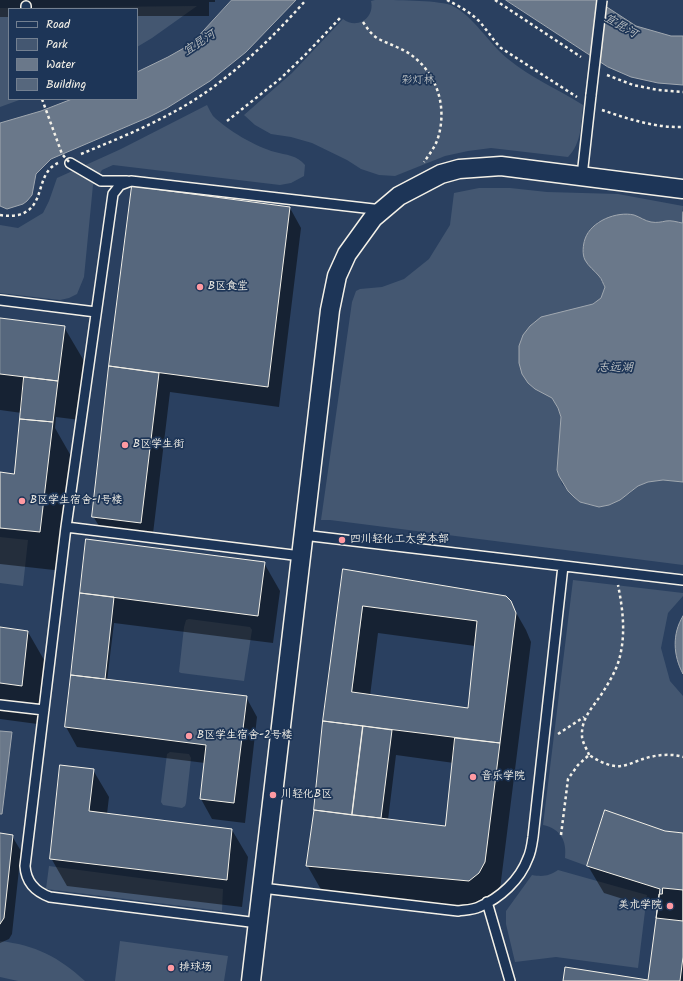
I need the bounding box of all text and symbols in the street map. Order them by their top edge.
legend [8,8,138,100]
water label: 宜昆河 [601,12,639,42]
text: Road [46,15,70,34]
water label: 宜昆河 [181,28,219,60]
text: Park [46,35,68,54]
text: Water [46,55,75,74]
park label: 彩灯林 [402,74,434,88]
text: Building [46,75,86,94]
place label: B区食堂 [208,280,248,294]
marker: B区食堂 [195,282,205,292]
water label: 志远湖 [597,362,633,376]
place label: B区学生街 [133,438,184,452]
marker: B区学生街 [120,440,130,450]
place label: B区学生宿舍-1号楼 [30,494,123,508]
marker: B区学生宿舍-1号楼 [17,496,27,506]
place label: 四川轻化工大学本部 [350,533,449,547]
marker: 四川轻化工大学本部 [337,535,347,545]
place label: B区学生宿舍-2号楼 [197,729,292,743]
marker: B区学生宿舍-2号楼 [184,731,194,741]
place label: 音乐学院 [481,770,525,784]
marker: 音乐学院 [468,772,478,782]
place label: 川轻化B区 [281,788,332,802]
marker: 川轻化B区 [268,790,278,800]
place label: 美术学院 [618,899,662,913]
marker: 美术学院 [665,901,675,911]
place label: 排球场 [179,961,212,975]
marker: 排球场 [166,963,176,973]

